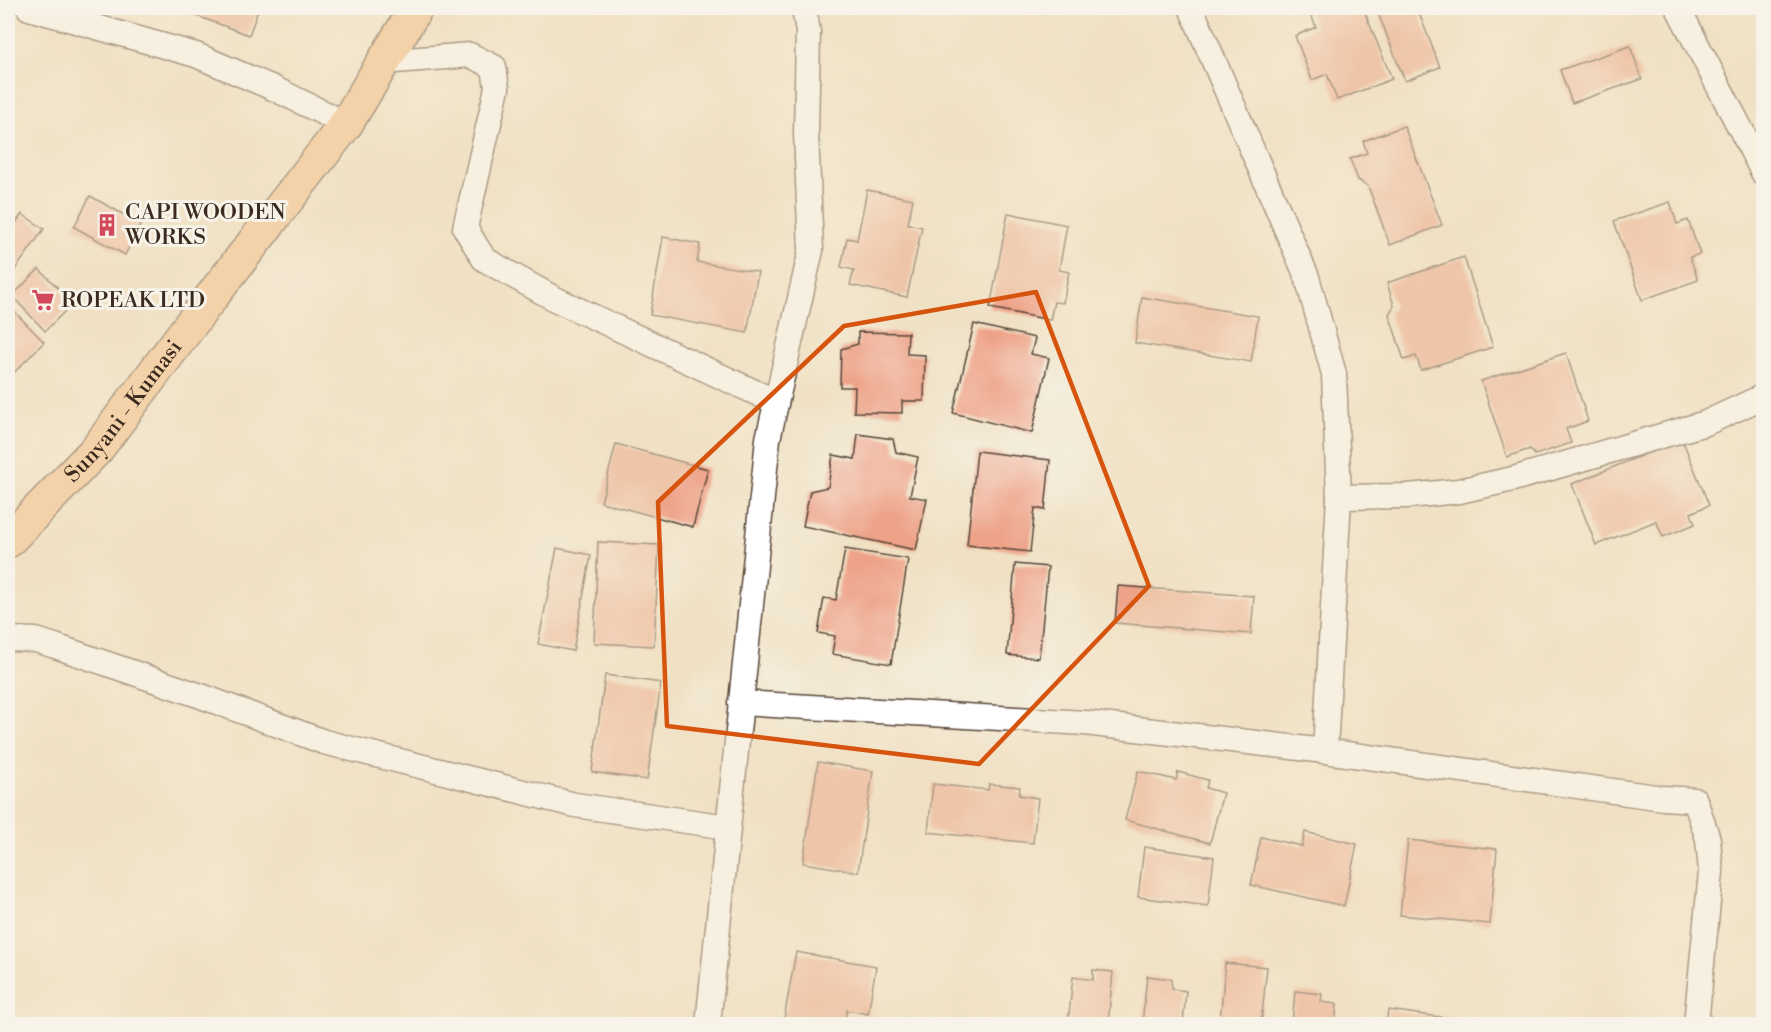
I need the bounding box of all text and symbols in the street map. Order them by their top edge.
place label: CAPI WOODEN WORKS [124,199,286,251]
building icon: CAPI WOODEN WORKS [94,212,120,238]
supermarket icon: ROPEAK LTD [30,287,56,313]
place label: ROPEAK LTD [61,287,205,314]
street label: Sunyani - Kumasi [59,334,188,488]

